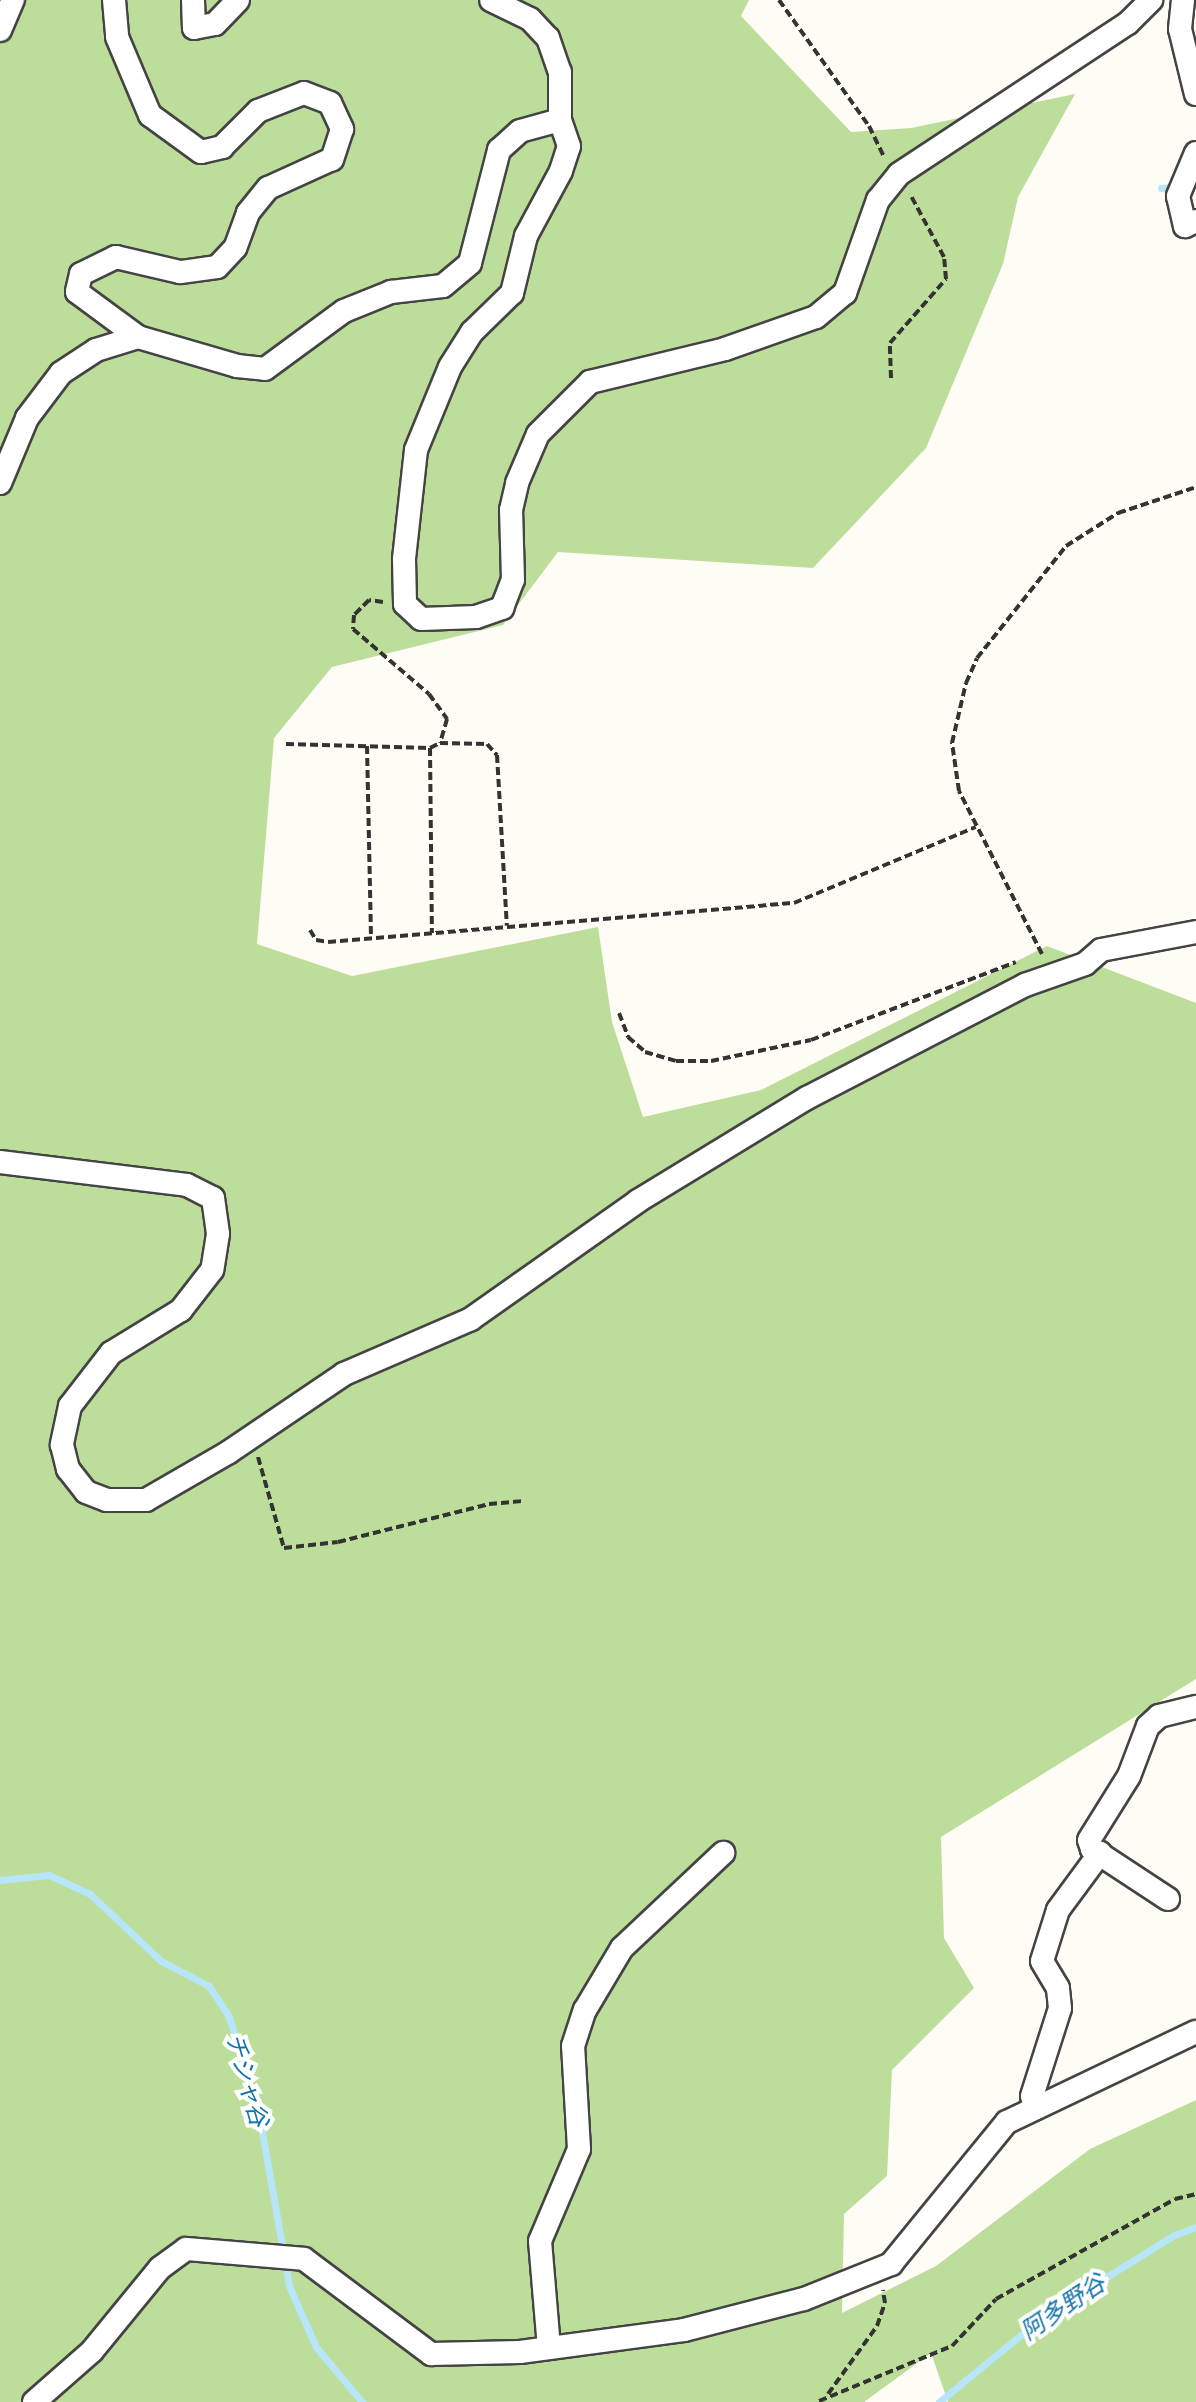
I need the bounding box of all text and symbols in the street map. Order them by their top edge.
water label: チシャ谷 [220,2030,274,2130]
water label: 阿多野谷 [1015,2268,1111,2346]

